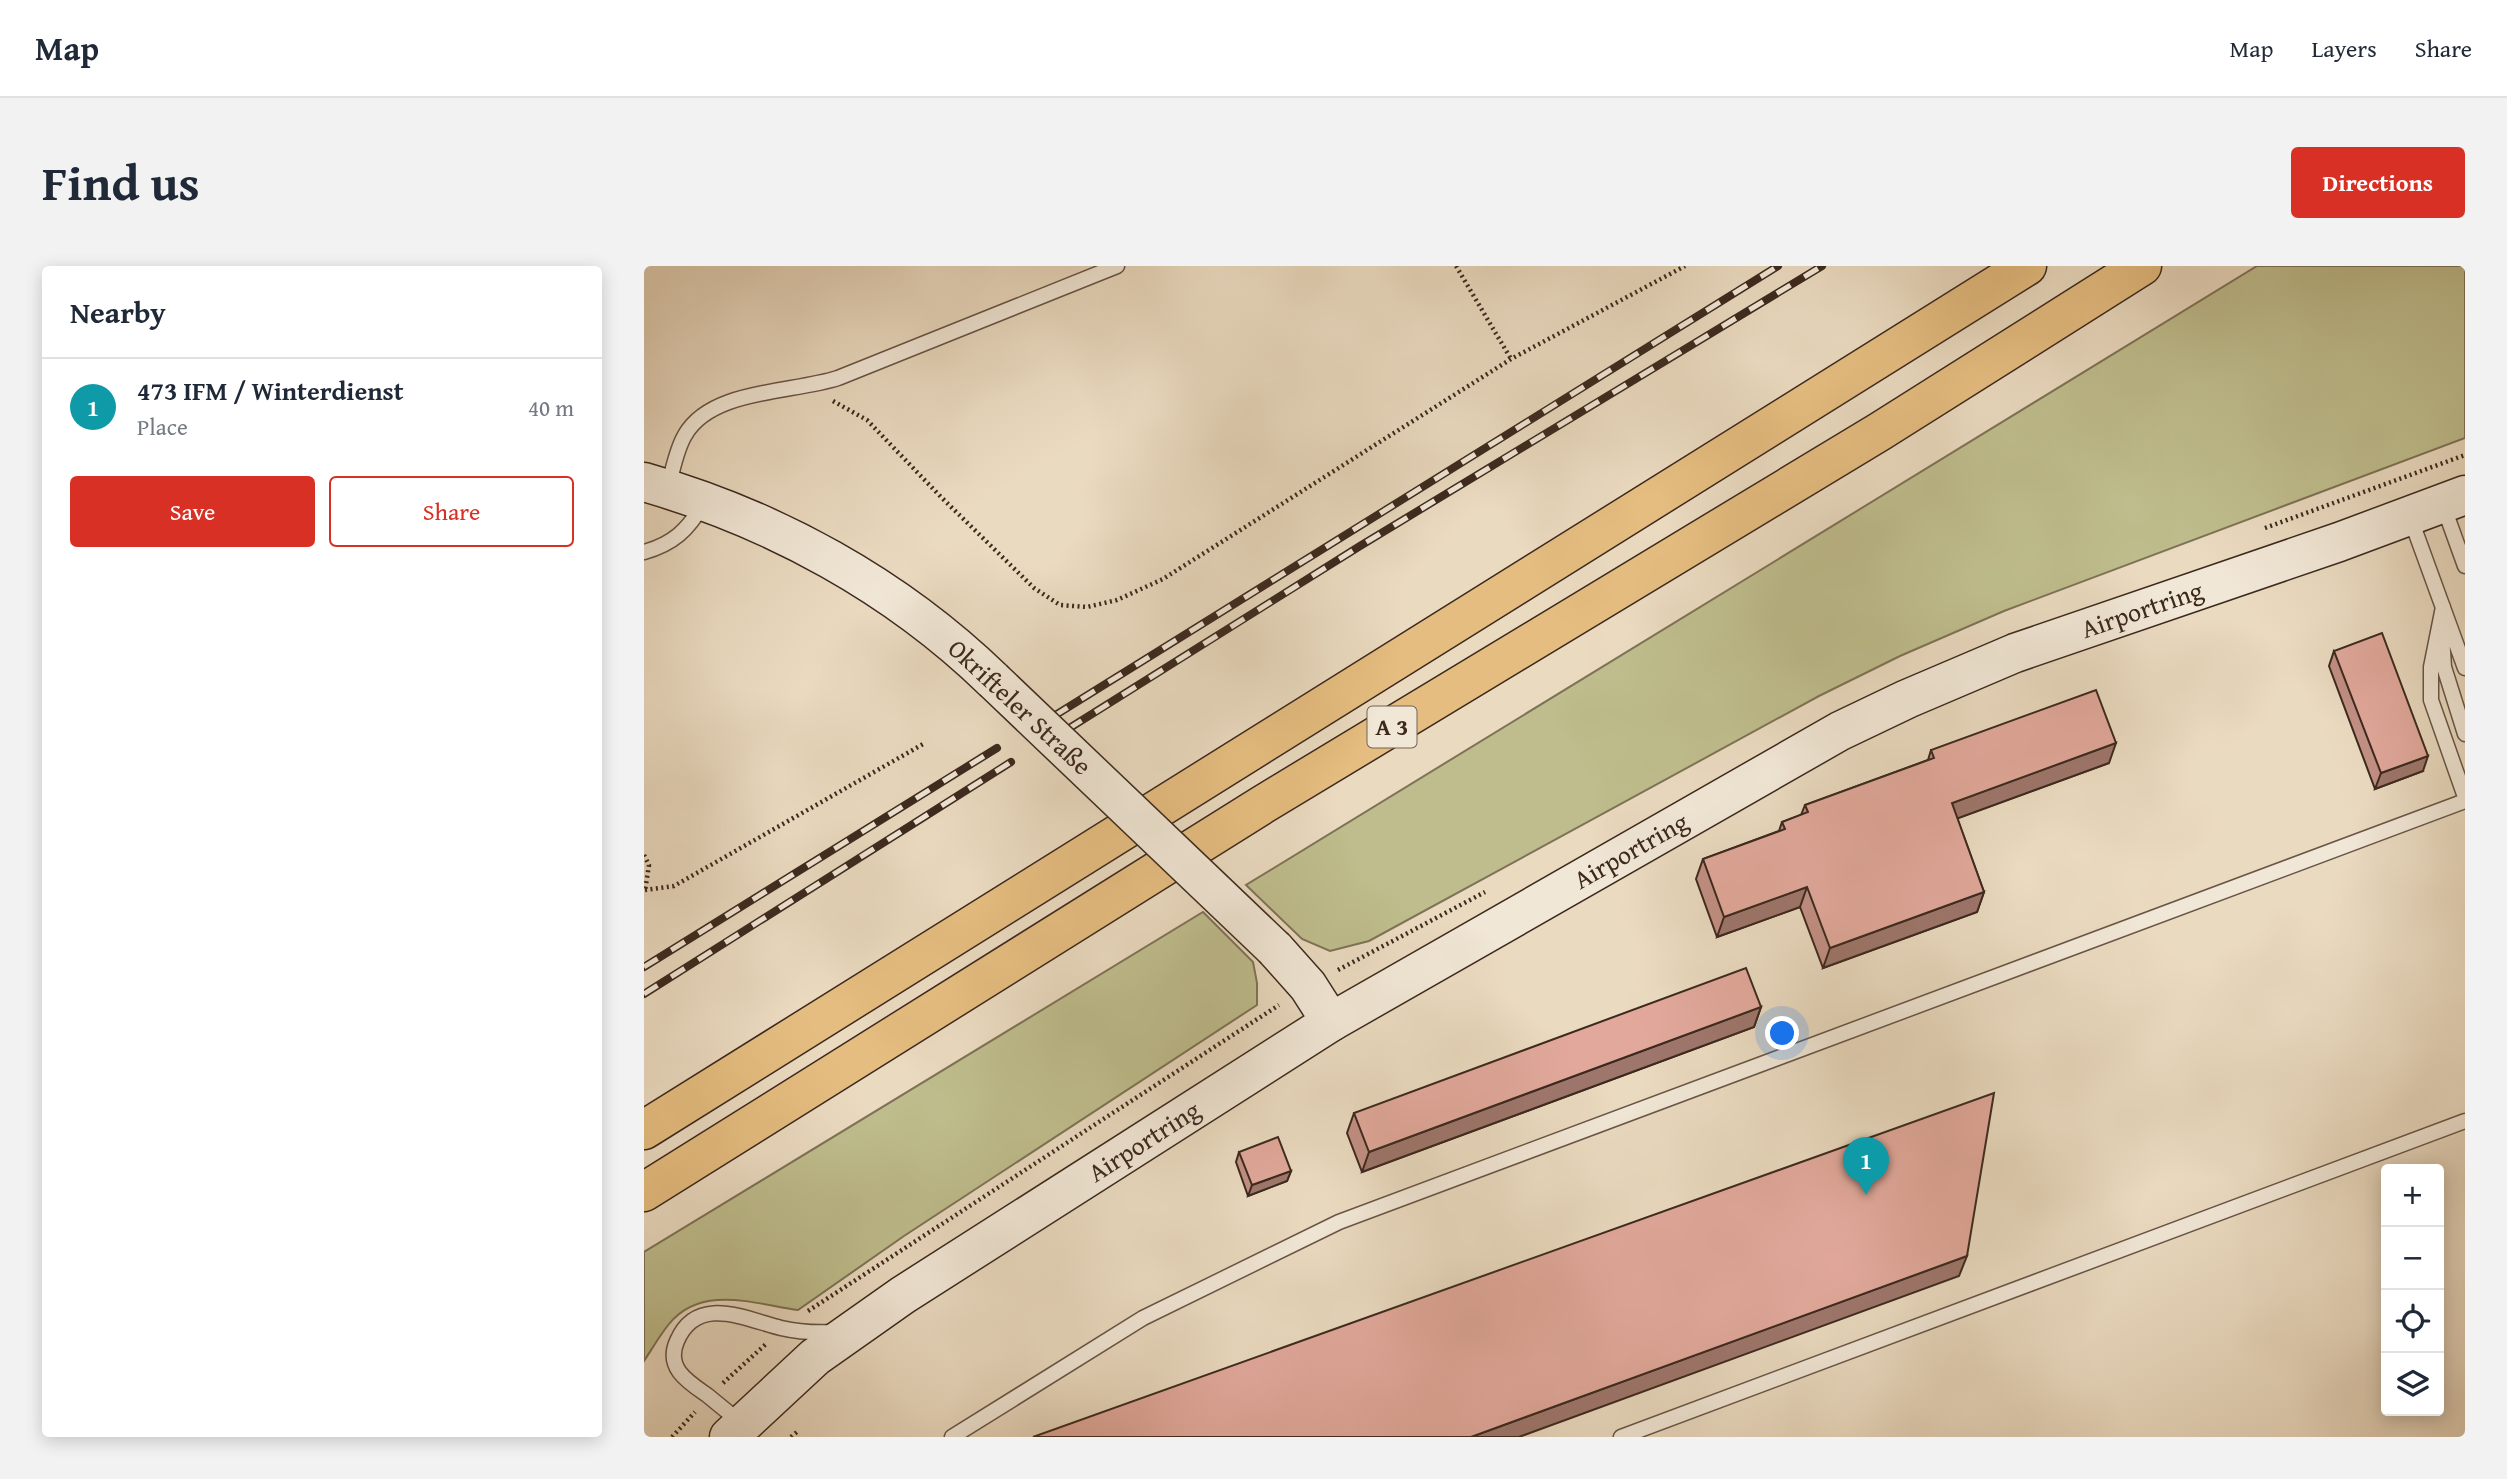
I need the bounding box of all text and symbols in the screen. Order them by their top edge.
text: Map [35,24,99,72]
text: Map [2230,31,2273,66]
text: Layers [2311,31,2377,66]
text: Share [2415,31,2472,66]
text: Find us [42,146,200,218]
button: Directions [2291,147,2465,218]
text: Nearby [70,290,166,334]
text: 473 IFM / Winterdienst [137,371,404,410]
text: 1 [87,391,99,424]
text: 40 m [528,391,574,424]
text: Place [137,410,188,443]
button: Save [70,476,315,547]
button: Share [329,476,574,547]
street label: Airportring [2076,570,2208,648]
street label: Okrifteler Straße [939,629,1101,784]
road number: A 3 [1368,706,1416,748]
street label: Airportring [1566,802,1695,899]
your location [1765,1016,1799,1050]
street label: Airportring [1080,1090,1208,1191]
pin: 1 [1843,1137,1889,1195]
map controls [2381,1164,2444,1416]
button: + [2381,1164,2444,1227]
button: − [2381,1227,2444,1290]
button: locate [2381,1290,2444,1353]
button: layers [2381,1353,2444,1416]

